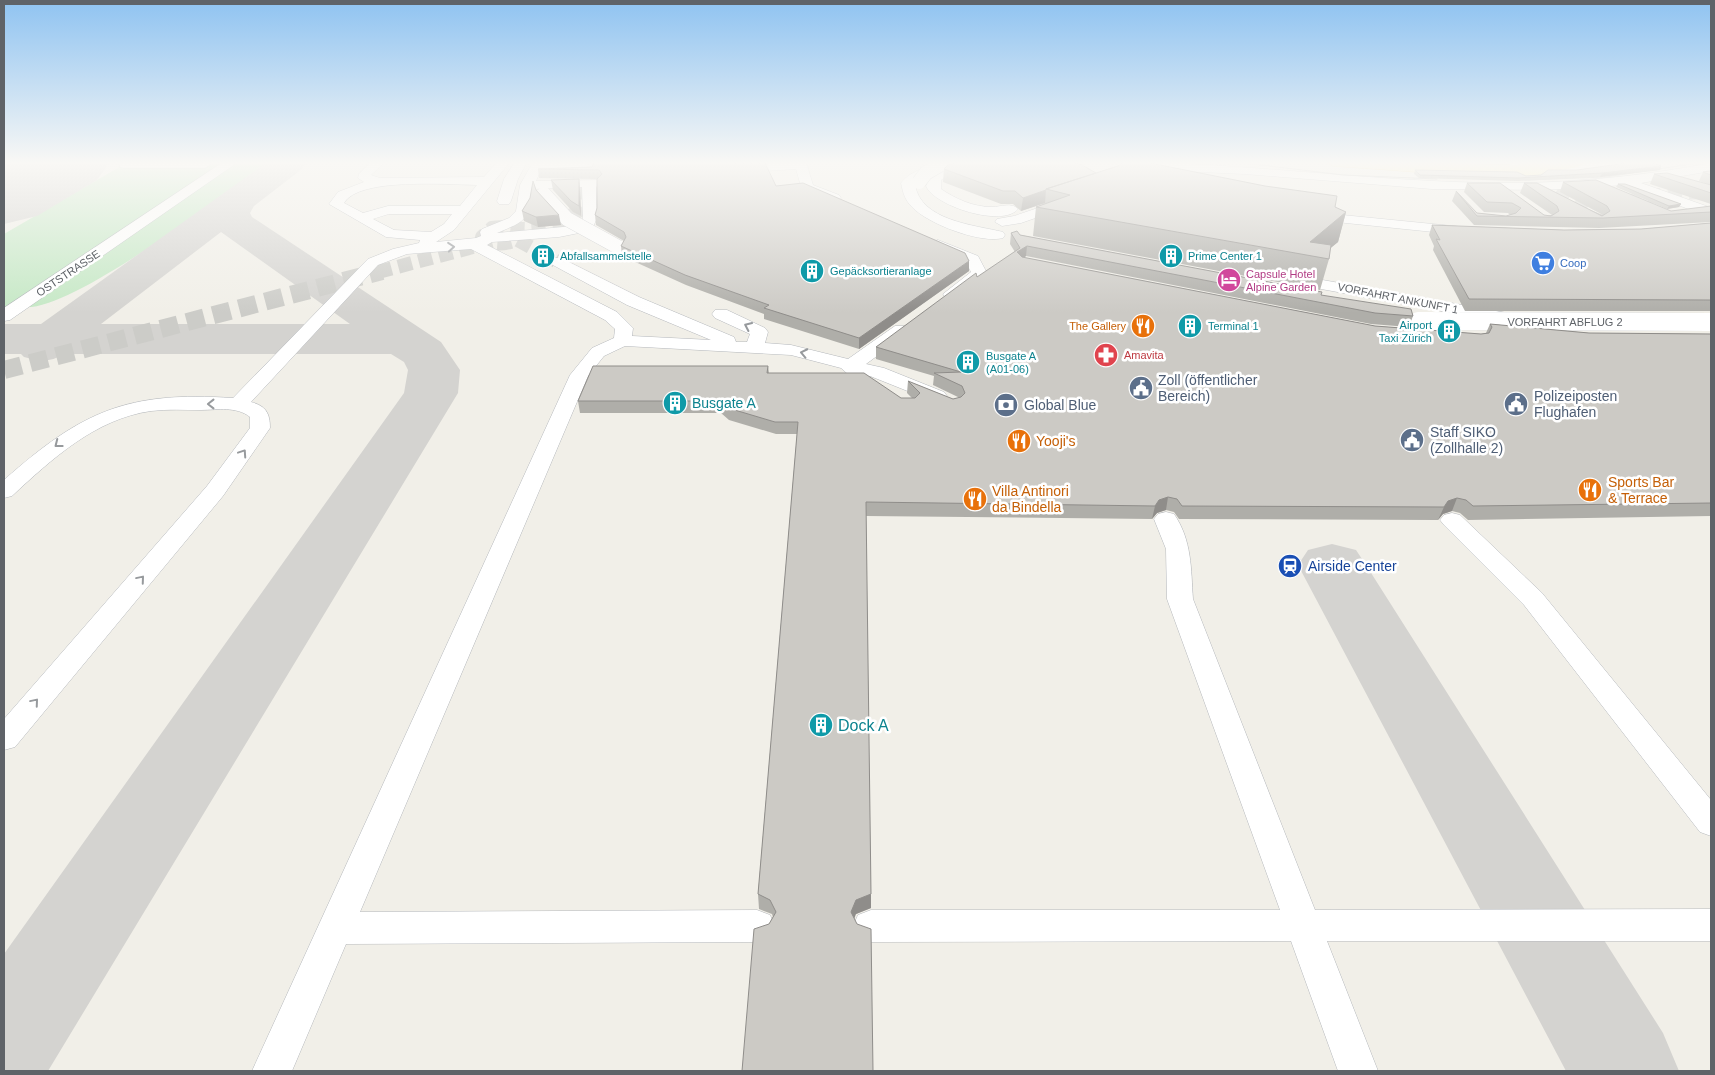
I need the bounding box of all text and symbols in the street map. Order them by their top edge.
one-way arrow [447,242,455,253]
building icon: Abfallsammelstelle [530,243,556,269]
building icon: Prime Center 1 [1158,243,1184,269]
street label: OSTSTRASSE [34,247,102,299]
place label: Abfallsammelstelle [560,250,652,262]
place label: Prime Center 1 [1188,250,1262,262]
supermarket icon: Coop [1530,250,1556,276]
place label: Coop [1560,257,1586,269]
building icon: Gepäcksortieranlage [799,258,825,284]
place label: Gepäcksortieranlage [830,265,932,277]
hotel icon: Capsule Hotel Alpine Garden [1216,267,1242,293]
place label: Capsule Hotel Alpine Garden [1246,268,1316,293]
street label: VORFAHRT ANKUNFT 1 [1337,280,1459,316]
restaurant icon: The Gallery [1130,313,1156,339]
building icon: Terminal 1 [1177,313,1203,339]
street label: VORFAHRT ABFLUG 2 [1507,316,1623,328]
building icon: Airport Taxi Zürich [1436,318,1462,344]
place label: Airport Taxi Zürich [1379,319,1432,344]
place label: The Gallery [1069,320,1126,332]
place label: Terminal 1 [1208,320,1259,332]
one-way arrow [744,321,753,332]
pharmacy icon: Amavita [1093,342,1119,368]
one-way arrow [800,348,809,359]
building icon: Busgate A (A01-06) [955,349,981,375]
place label: Amavita [1124,349,1165,361]
place label: Busgate A (A01-06) [986,350,1037,375]
place label: Zoll (öffentlicher Bereich) [1158,372,1258,404]
public building icon: Zoll (öffentlicher Bereich) [1128,375,1154,401]
place label: Polizeiposten Flughafen [1534,388,1617,420]
building icon: Busgate A [662,390,688,416]
public building icon: Polizeiposten Flughafen [1503,391,1529,417]
bank icon: Global Blue [993,392,1019,418]
place label: Busgate A [692,395,756,411]
place label: Global Blue [1024,397,1097,413]
one-way arrow [207,399,215,409]
place label: Staff SIKO (Zollhalle 2) [1430,424,1503,456]
public building icon: Staff SIKO (Zollhalle 2) [1399,427,1425,453]
restaurant icon: Yooji's [1006,428,1032,454]
place label: Yooji's [1036,433,1076,449]
one-way arrow [54,438,64,447]
one-way arrow [237,449,246,458]
place label: Sports Bar & Terrace [1608,474,1674,506]
restaurant icon: Sports Bar & Terrace [1577,477,1603,503]
place label: Villa Antinori da Bindella [992,483,1069,515]
restaurant icon: Villa Antinori da Bindella [962,486,988,512]
station icon: Airside Center [1277,553,1303,579]
place label: Airside Center [1308,558,1397,574]
one-way arrow [135,575,144,584]
one-way arrow [30,699,39,708]
building icon: Dock A [808,712,834,738]
place label: Dock A [838,717,889,734]

